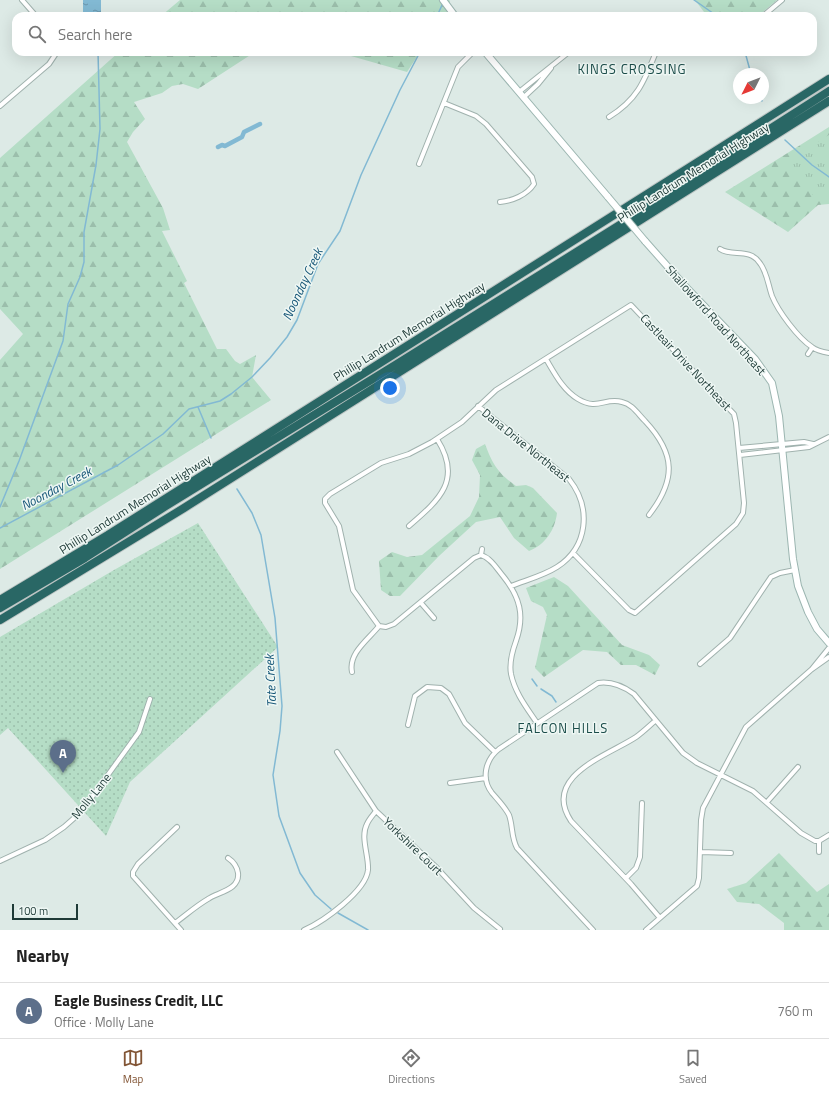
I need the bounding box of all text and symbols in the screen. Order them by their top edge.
search box [12,12,817,56]
icon: search [26,23,48,45]
text: Search here [58,23,132,46]
district label: KINGS CROSSING [577,59,687,79]
north arrow [733,68,769,104]
street label: Phillip Landrum Memorial Highway [613,117,773,227]
water label: Noonday Creek [277,243,328,323]
street label: Shallowford Road Northeast [661,261,771,380]
street label: Phillip Landrum Memorial Highway [329,276,489,386]
street label: Castleair Drive Northeast [636,309,737,415]
your location [380,378,400,398]
street label: Dana Drive Northeast [478,403,575,487]
street label: Phillip Landrum Memorial Highway [55,449,215,559]
water label: Noonday Creek [17,460,97,515]
water label: Tate Creek [259,652,281,708]
district label: FALCON HILLS [518,718,608,738]
pin: A [50,740,76,773]
street label: Molly Lane [66,769,116,823]
street label: Yorkshire Court [379,813,448,880]
scale bar [12,902,78,921]
text: 100 m [18,903,48,919]
text: Nearby [16,943,69,969]
text: Eagle Business Credit, LLC [54,989,223,1012]
text: A [25,1001,33,1021]
text: 760 m [777,1001,813,1021]
text: Office · Molly Lane [54,1012,154,1032]
tab: Map [122,1047,144,1087]
tab: Directions [388,1047,435,1087]
tab: Saved [679,1047,707,1087]

